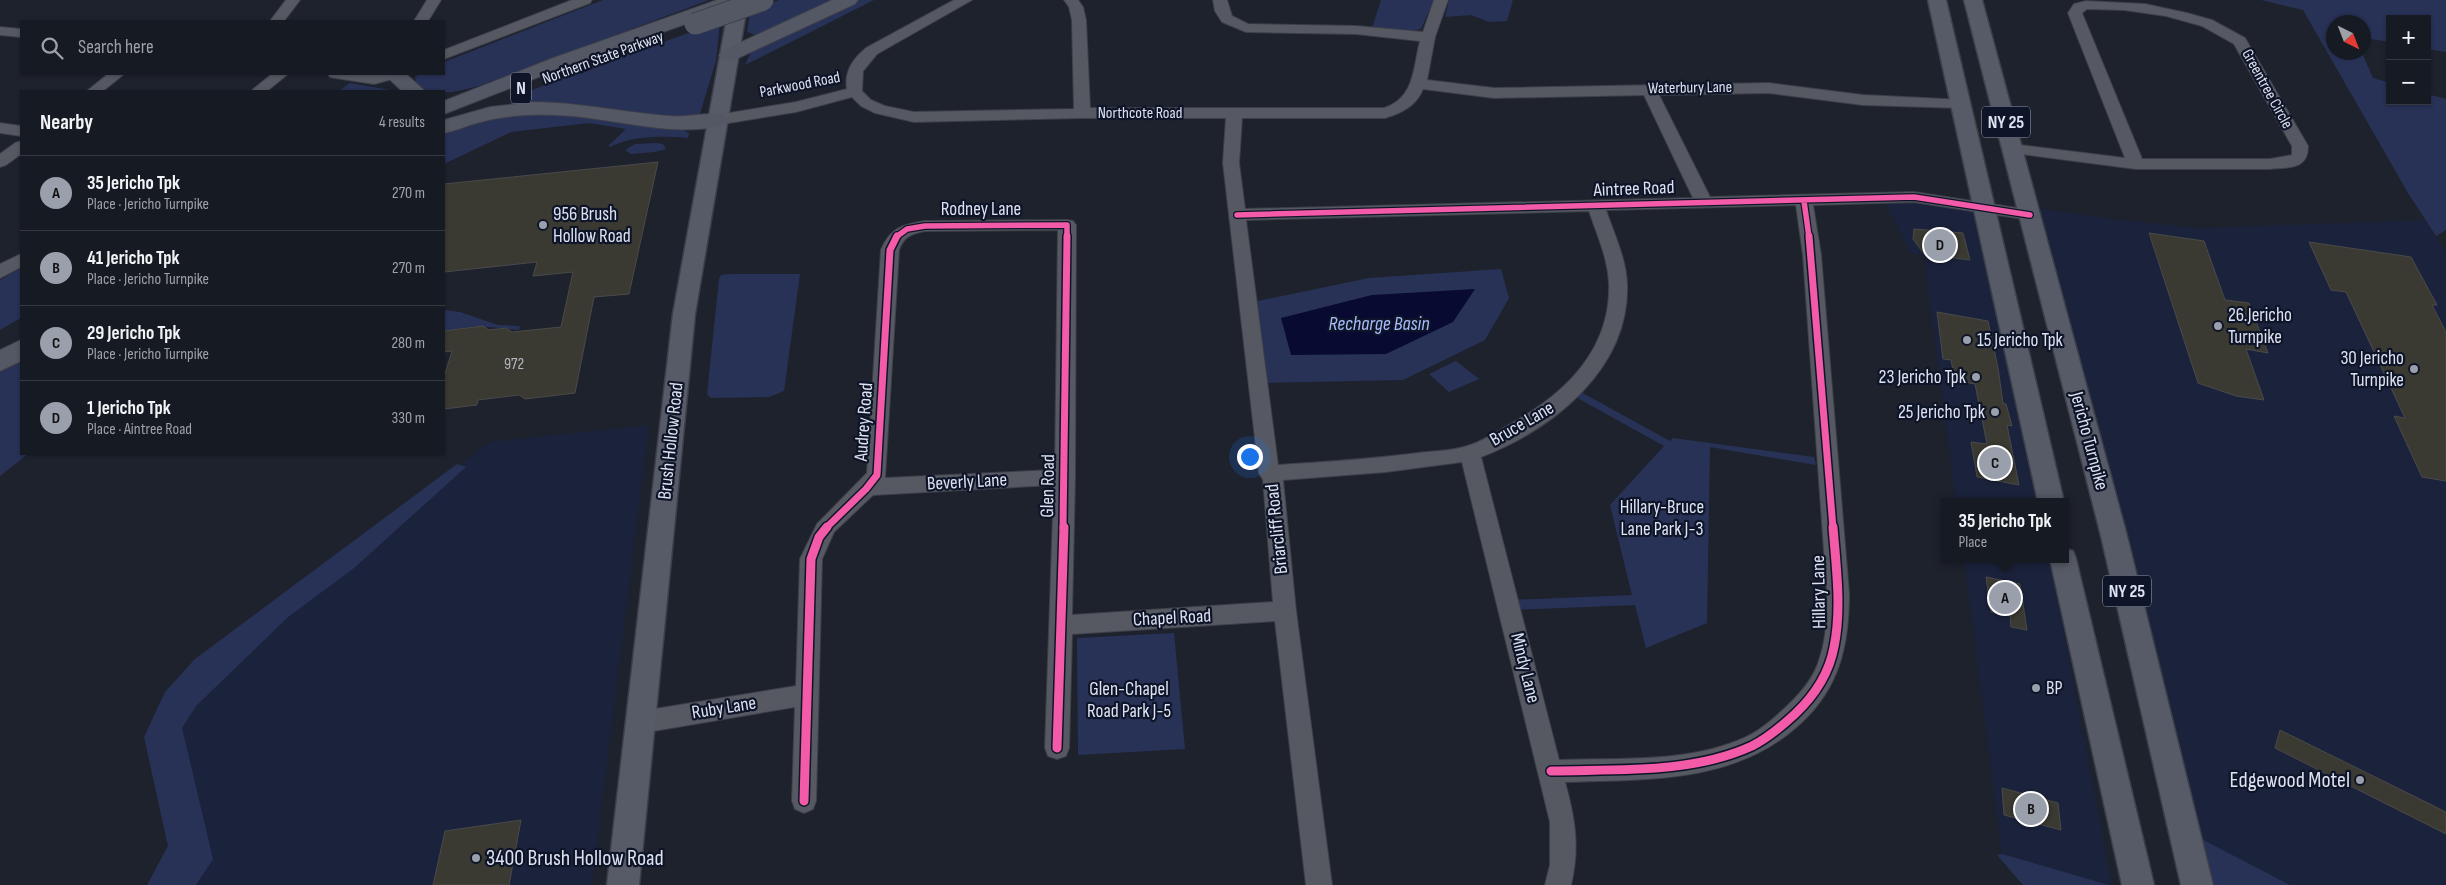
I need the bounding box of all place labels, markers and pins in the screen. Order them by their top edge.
place label: 956 Brush Hollow Road [553,203,631,248]
marker: 956 Brush Hollow Road [537,219,549,231]
pin: D [1924,226,1956,264]
place label: 26.Jericho Turnpike [2228,304,2292,349]
marker: 26.Jericho Turnpike [2212,320,2224,332]
place label: 15 Jericho Tpk [1977,329,2064,352]
marker: 15 Jericho Tpk [1961,334,1973,346]
place label: 30 Jericho Turnpike [2340,347,2404,392]
marker: 30 Jericho Turnpike [2408,363,2420,375]
place label: 23 Jericho Tpk [1879,366,1967,389]
marker: 23 Jericho Tpk [1970,371,1982,383]
place label: 25 Jericho Tpk [1898,401,1986,424]
marker: 25 Jericho Tpk [1989,406,2001,418]
pin: C [1979,444,2011,482]
pin: A [1989,579,2021,617]
place label: BP [2046,677,2062,700]
marker: BP [2030,682,2042,694]
place label: Edgewood Motel [2230,767,2350,794]
marker: Edgewood Motel [2354,774,2366,786]
pin: B [2015,790,2047,828]
place label: 3400 Brush Hollow Road [486,845,664,872]
marker: 3400 Brush Hollow Road [470,852,482,864]

